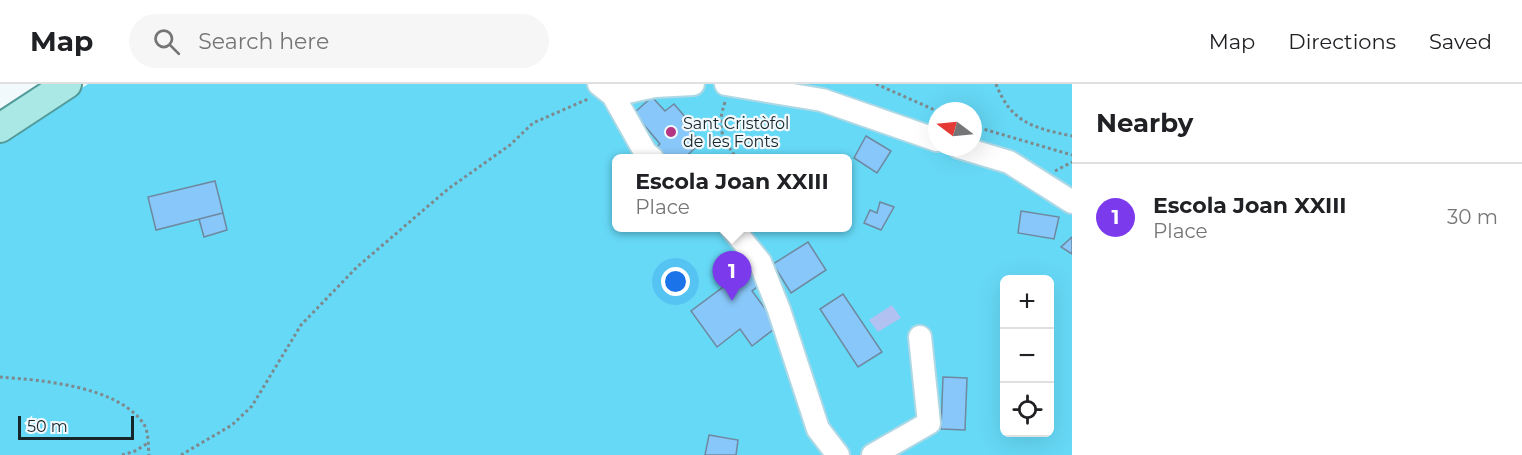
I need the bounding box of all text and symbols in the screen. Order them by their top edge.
search box [129,14,549,68]
text: Map [30,24,93,58]
icon: search [150,25,183,58]
text: Search here [198,28,329,55]
text: Map [1209,29,1255,54]
text: Directions [1288,29,1396,54]
text: Saved [1429,29,1492,54]
north arrow [928,102,982,156]
text: Nearby [1096,107,1193,139]
place label: Sant Cristòfol de les Fonts [683,114,789,151]
marker: Sant Cristòfol de les Fonts [664,125,678,139]
popup [612,154,852,232]
text: Escola Joan XXIII [635,168,829,195]
text: Escola Joan XXIII [1153,192,1347,219]
text: Place [635,195,690,219]
text: 1 [1112,205,1119,229]
text: 30 m [1447,205,1498,229]
text: Place [1153,219,1208,243]
pin: 1 [712,252,752,301]
your location [661,267,690,296]
map controls [1000,275,1054,437]
button: + [1000,275,1054,329]
button: − [1000,329,1054,383]
button: locate [1000,383,1054,437]
scale bar [18,413,134,440]
text: 50 m [27,417,68,436]

